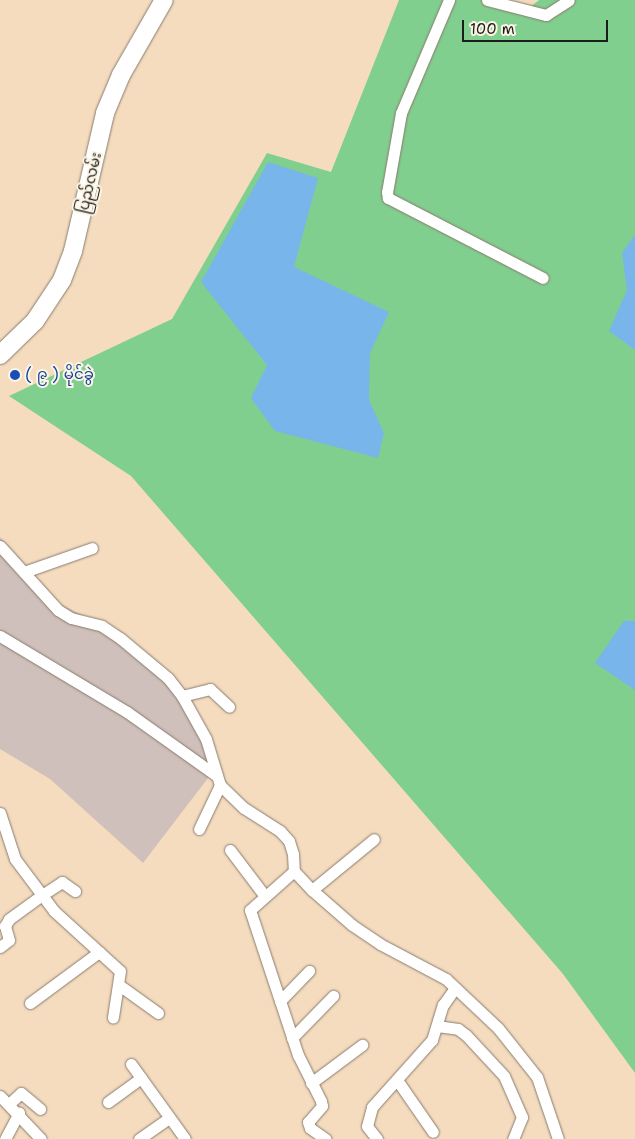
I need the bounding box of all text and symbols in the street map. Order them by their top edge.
scale bar [465,10,611,42]
text: 100 m [470,19,515,39]
street label: ပြည်လမ်း [74,151,106,215]
place label: ( ၉ ) မိုင်ခွဲ [25,366,94,384]
marker: ( ၉ ) မိုင်ခွဲ [9,369,21,381]

